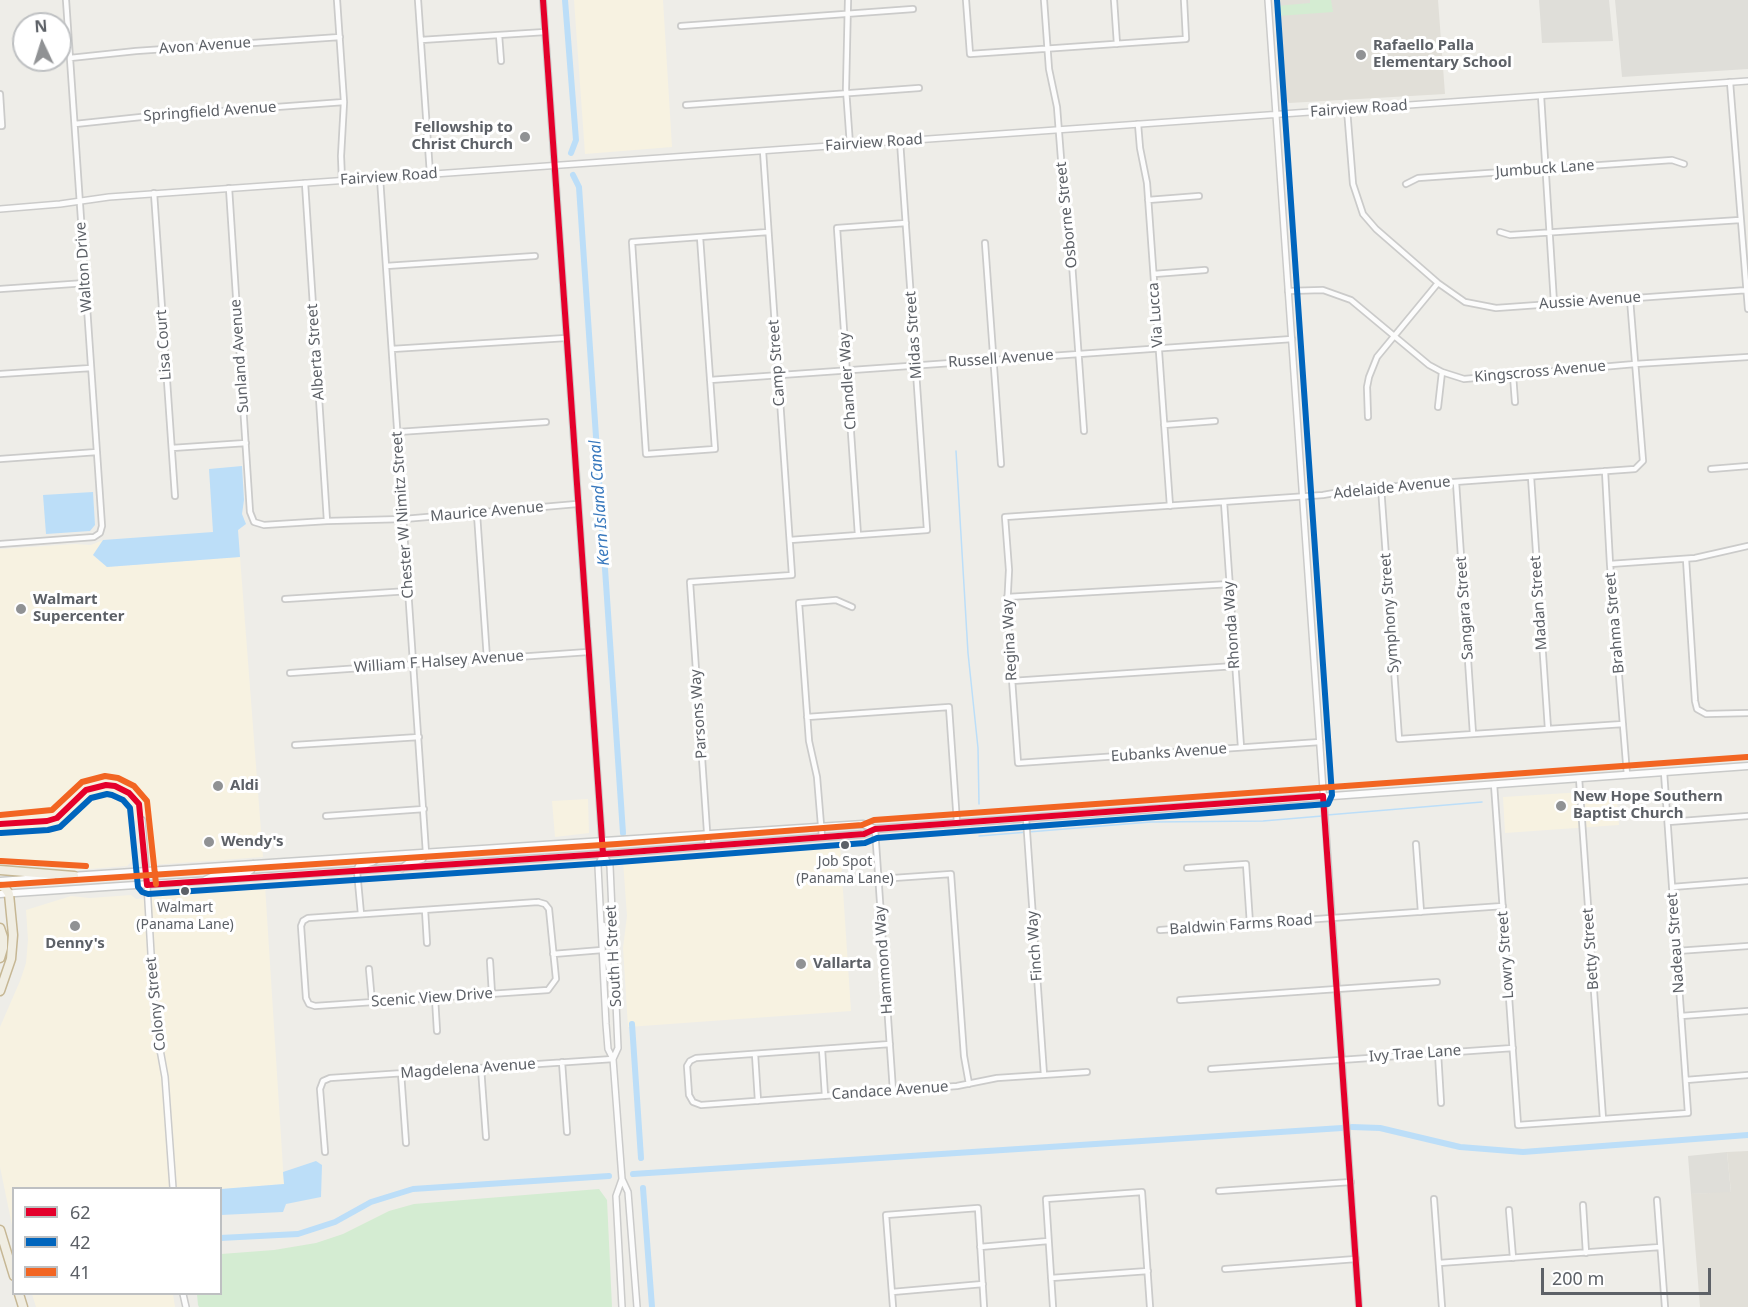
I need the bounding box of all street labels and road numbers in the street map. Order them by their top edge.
street label: Avon Avenue [158,34,252,58]
street label: Fairview Road [1310,97,1408,121]
street label: Springfield Avenue [143,98,277,126]
street label: Fairview Road [825,131,923,155]
street label: Jumbuck Lane [1495,157,1595,181]
street label: Osborne Street [1052,161,1082,269]
street label: Fairview Road [340,165,438,189]
street label: Walton Drive [72,221,96,313]
street label: Via Lucca [1145,282,1167,348]
street label: Aussie Avenue [1538,288,1642,314]
street label: Midas Street [902,290,926,380]
street label: Sunland Avenue [227,298,253,414]
street label: Alberta Street [304,303,328,401]
street label: Lisa Court [153,309,175,381]
street label: Camp Street [765,319,789,407]
street label: Chandler Way [836,332,860,430]
street label: Russell Avenue [948,346,1054,372]
street label: Kingscross Avenue [1473,357,1607,387]
street label: Chester W Nimitz Street [388,431,418,599]
street label: Adelaide Avenue [1333,473,1451,503]
street label: Maurice Avenue [430,498,544,526]
street label: Symphony Street [1377,552,1403,674]
street label: Madan Street [1527,555,1551,651]
street label: Sangara Street [1452,556,1478,660]
street label: Brahma Street [1602,572,1628,674]
street label: Rhonda Way [1220,580,1244,670]
street label: Regina Way [999,598,1021,682]
street label: William F Halsey Avenue [353,647,525,677]
street label: Parsons Way [687,668,711,760]
street label: Eubanks Avenue [1110,740,1228,766]
street label: Nadeau Street [1664,892,1688,994]
street label: South H Street [602,905,626,1007]
street label: Hammond Way [871,905,897,1015]
street label: Betty Street [1579,907,1603,991]
street label: Finch Way [1024,910,1046,982]
street label: Lowry Street [1494,910,1518,1000]
street label: Baldwin Farms Road [1169,911,1313,939]
street label: Colony Street [142,956,170,1052]
street label: Scenic View Drive [371,985,493,1011]
street label: Ivy Trae Lane [1368,1042,1462,1066]
street label: Magdelena Avenue [400,1055,536,1083]
street label: Candace Avenue [831,1078,949,1104]

